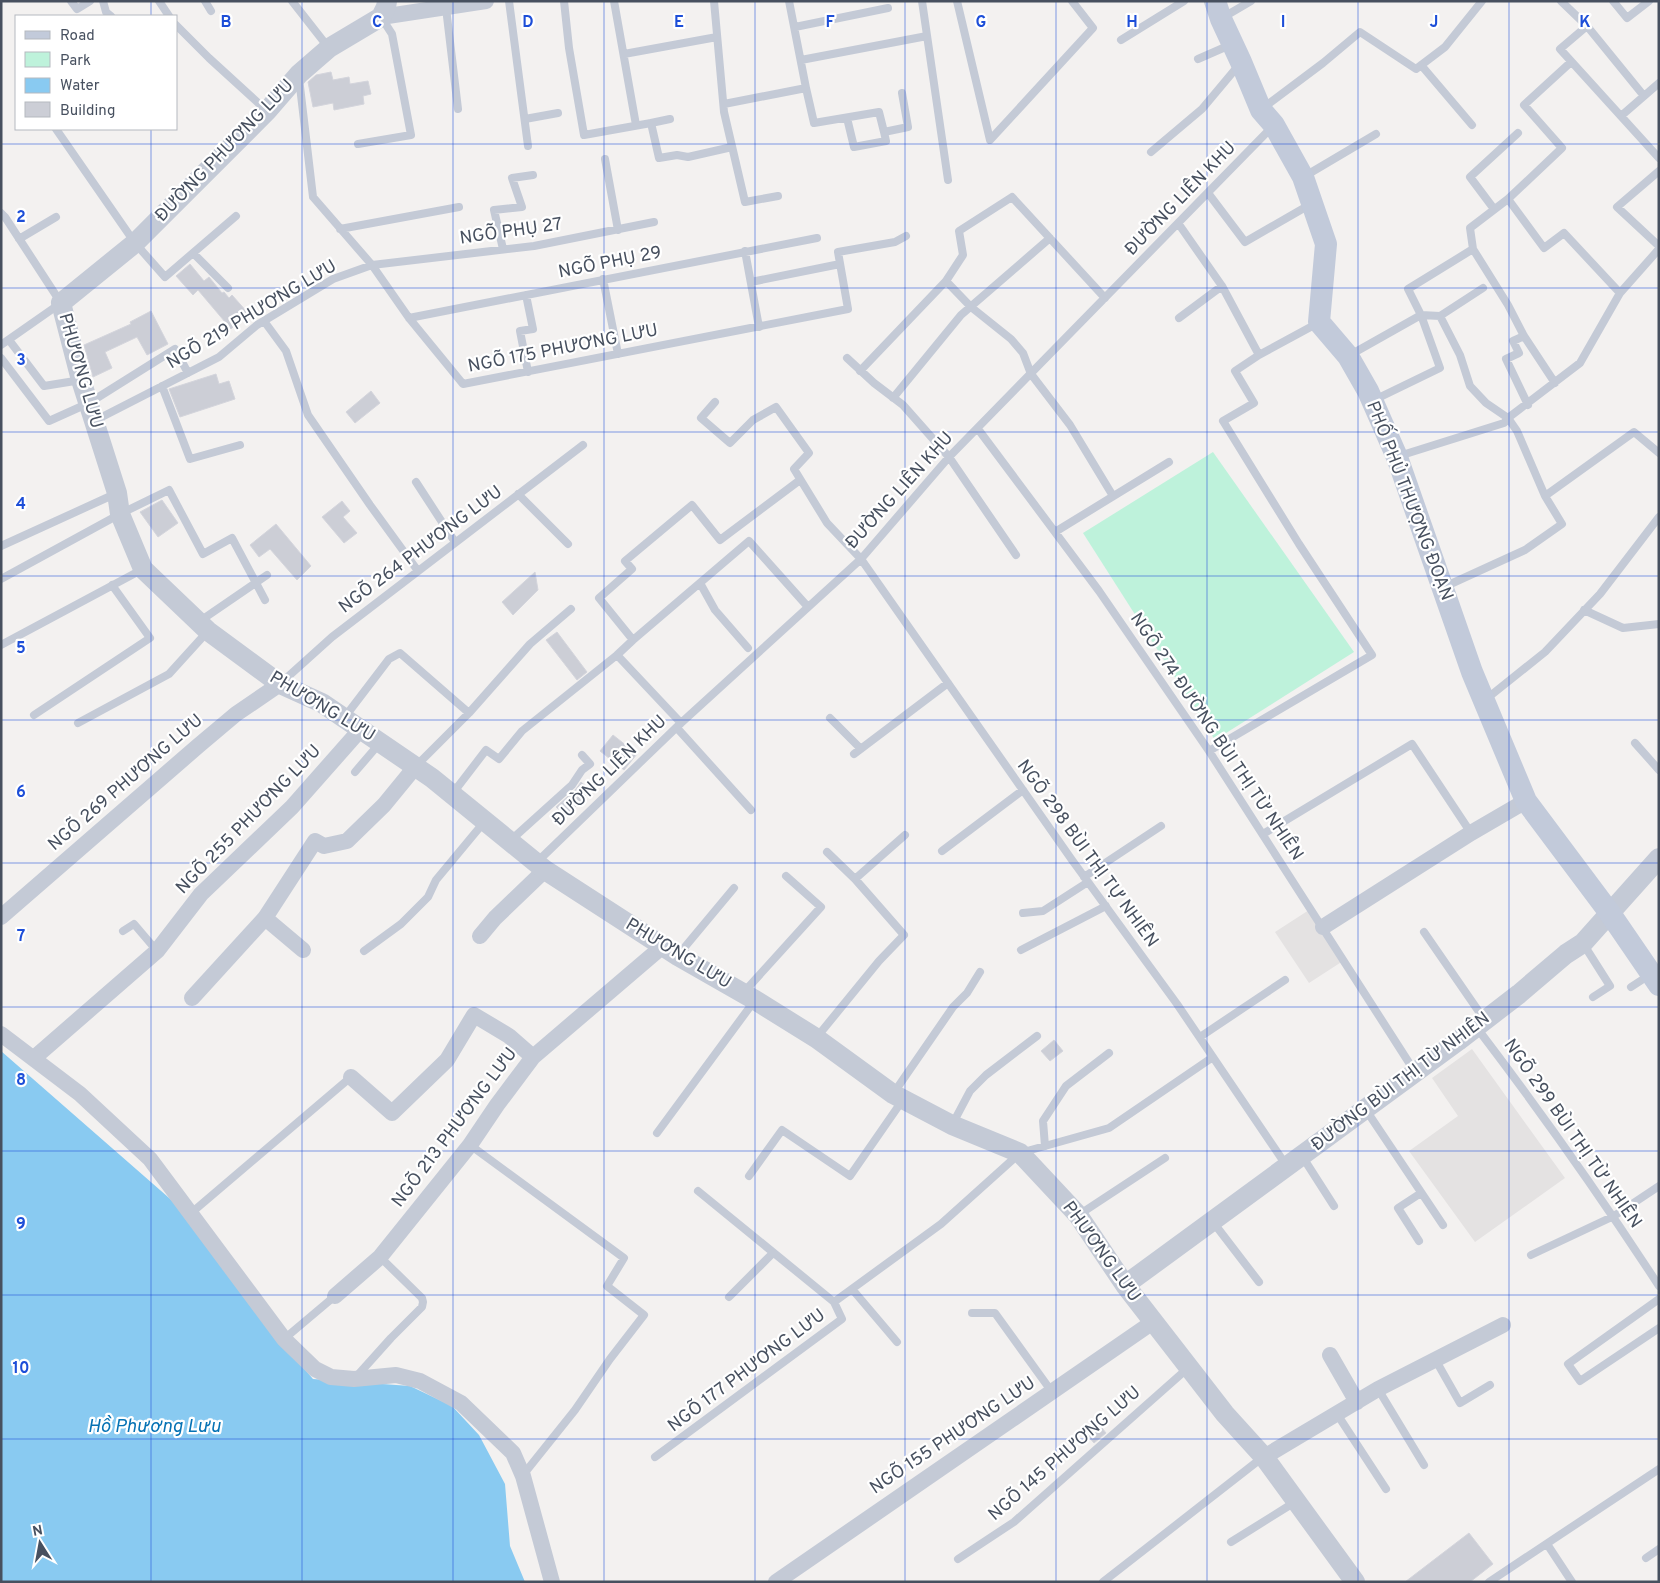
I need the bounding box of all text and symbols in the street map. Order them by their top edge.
text: B [220,13,232,33]
text: C [372,13,382,33]
text: D [522,13,534,33]
text: E [674,13,684,33]
text: F [825,13,835,33]
text: G [976,13,986,33]
text: H [1126,13,1138,33]
text: I [1281,13,1285,33]
text: J [1430,13,1438,33]
text: K [1579,13,1591,33]
legend [15,15,178,130]
text: Road [60,27,95,46]
text: Park [60,52,91,71]
street label: ĐƯỜNG PHƯƠNG LƯU [149,73,299,227]
text: Water [60,77,100,96]
text: Building [60,102,115,121]
street label: ĐƯỜNG LIÊN KHU [1119,136,1241,261]
text: 2 [16,208,26,228]
street label: NGÕ PHỤ 27 [458,211,564,251]
street label: NGÕ PHỤ 29 [556,240,664,284]
street label: NGÕ 219 PHƯƠNG LƯU [162,253,341,375]
street label: PHƯƠNG LƯU [53,311,107,431]
street label: NGÕ 175 PHƯƠNG LƯU [466,317,660,379]
text: 3 [16,351,26,371]
street label: PHỐ PHỦ THƯỢNG ĐOẠN [1360,396,1462,604]
street label: ĐƯỜNG LIÊN KHU [840,426,959,555]
street label: NGÕ 264 PHƯƠNG LƯU [333,479,507,619]
text: 4 [16,495,26,515]
street label: NGÕ 274 ĐƯỜNG BÙI THỊ TỪ NHIÊN [1124,608,1309,865]
text: 5 [16,639,26,659]
street label: PHƯƠNG LƯU [265,666,379,748]
street label: NGÕ 269 PHƯƠNG LƯU [43,708,208,857]
street label: ĐƯỜNG LIÊN KHU [547,709,672,831]
street label: NGÕ 255 PHƯƠNG LƯU [170,739,326,900]
street label: NGÕ 298 BÙI THỊ TỰ NHIÊN [1011,754,1164,952]
text: 6 [16,783,26,803]
street label: PHƯƠNG LƯU [621,913,735,995]
text: 7 [17,927,25,947]
street label: ĐƯỜNG BÙI THỊ TỪ NHIÊN [1306,1006,1495,1157]
street label: NGÕ 299 BÙI THỊ TỪ NHIÊN [1498,1034,1648,1233]
street label: NGÕ 213 PHƯƠNG LƯU [386,1042,523,1213]
text: 8 [16,1071,26,1091]
street label: PHƯƠNG LƯU [1057,1197,1145,1307]
text: 9 [16,1215,26,1235]
street label: NGÕ 177 PHƯƠNG LƯU [662,1303,830,1438]
text: 10 [13,1359,29,1379]
street label: NGÕ 155 PHƯƠNG LƯU [865,1370,1040,1500]
street label: NGÕ 145 PHƯƠNG LƯU [983,1380,1146,1527]
water label: Hồ Phương Lưu [87,1415,221,1439]
north arrow [15,1518,65,1568]
text: N [31,1522,44,1541]

